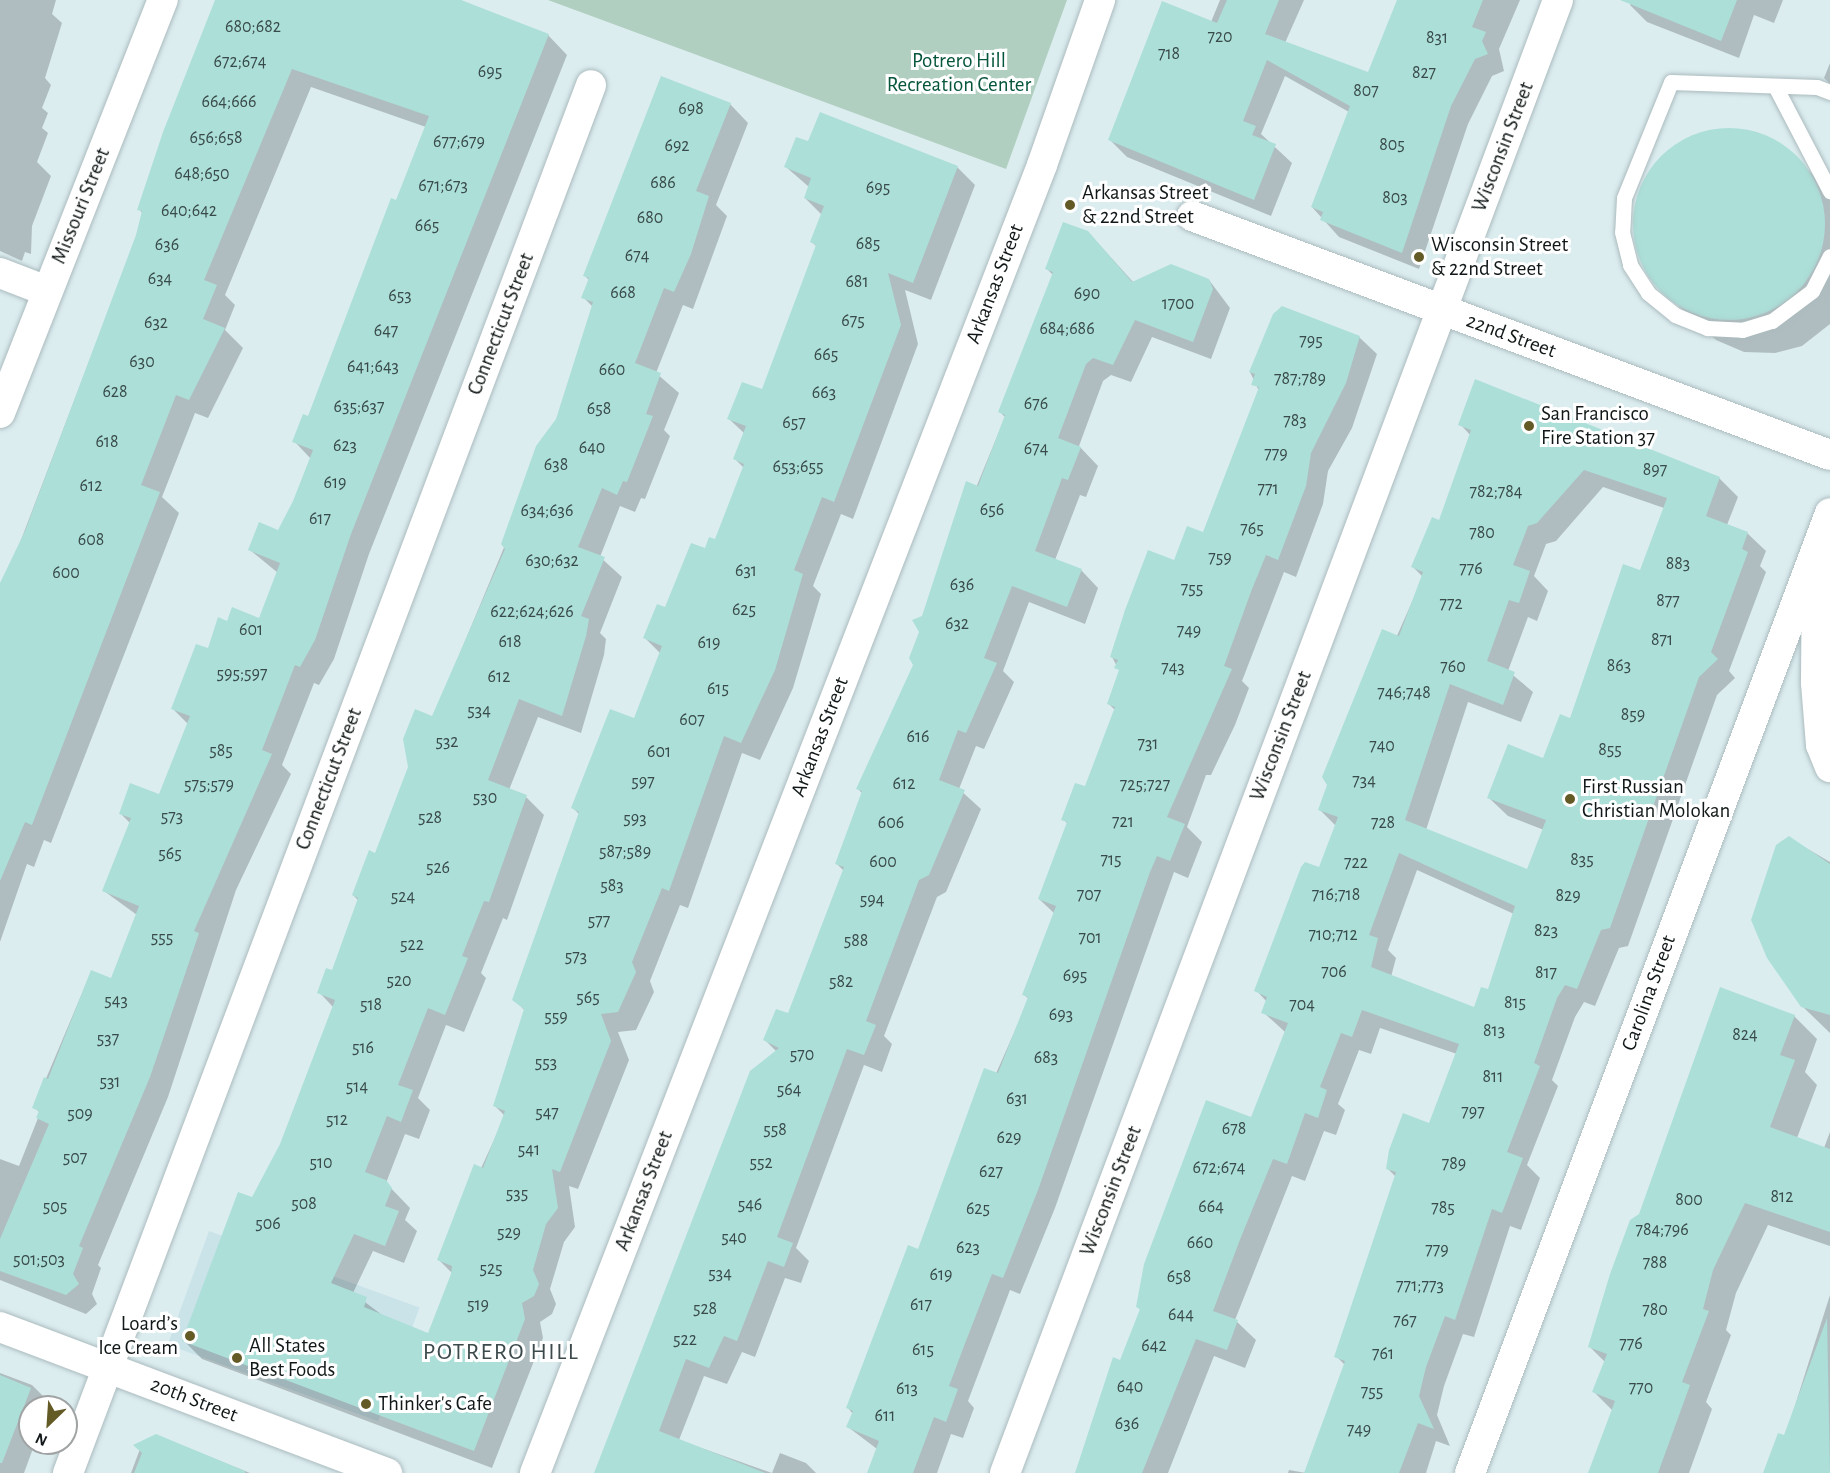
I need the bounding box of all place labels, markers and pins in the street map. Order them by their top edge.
place label: Arkansas Street & 22nd Street [1082,180,1208,230]
marker: Arkansas Street & 22nd Street [1063,198,1077,212]
place label: Wisconsin Street & 22nd Street [1431,232,1568,282]
marker: Wisconsin Street & 22nd Street [1412,250,1426,264]
place label: San Francisco Fire Station 37 [1541,401,1655,451]
marker: San Francisco Fire Station 37 [1522,419,1536,433]
place label: First Russian Christian Molokan [1582,774,1730,824]
marker: First Russian Christian Molokan [1563,792,1577,806]
place label: Loard’s Ice Cream [98,1311,178,1361]
marker: Loard’s Ice Cream [183,1329,197,1343]
place label: All States Best Foods [249,1333,335,1383]
marker: All States Best Foods [230,1351,244,1365]
place label: Thinker's Cafe [378,1391,492,1417]
marker: Thinker's Cafe [359,1397,373,1411]

